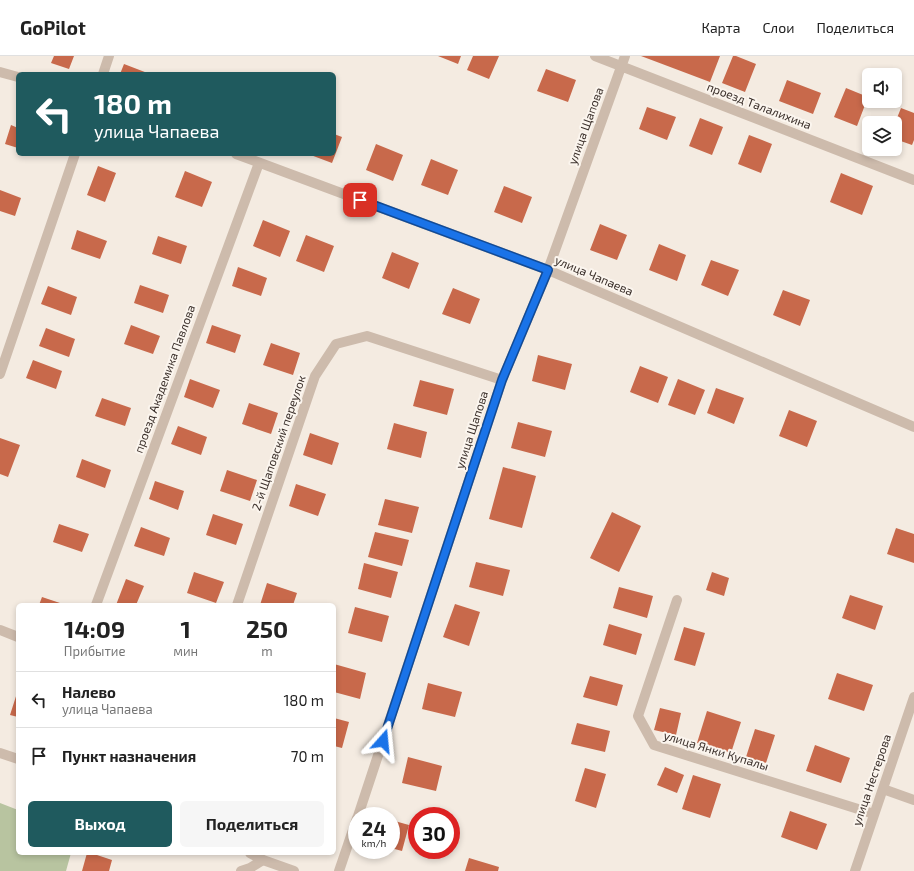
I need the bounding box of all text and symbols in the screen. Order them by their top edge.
text: GoPilot [20,16,86,39]
text: Карта [701,19,740,36]
text: Слои [762,19,794,36]
text: Поделиться [816,19,894,36]
map controls [862,68,902,156]
button: sound [862,68,902,108]
street label: проезд Талалихина [705,79,814,131]
street label: улица Щапова [565,85,606,167]
text: 180 m [94,86,172,120]
icon: left [28,88,80,140]
button: layers [862,116,902,156]
text: улица Чапаева [94,120,219,142]
pin [343,183,377,217]
icon: arrive [349,189,371,211]
street label: улица Чапаева [553,252,636,299]
street label: проезд Академика Павлова [131,303,197,455]
street label: 2-й Щаповский переулок [248,373,309,513]
street label: улица Щапова [452,389,491,471]
text: 14:09 [64,614,125,643]
text: 1 [181,614,191,643]
text: 250 [246,614,288,643]
text: Прибытие [64,643,126,659]
text: мин [173,643,198,659]
text: m [261,643,273,659]
text: Налево [62,683,116,701]
icon: left [28,689,50,711]
text: 180 m [283,691,324,709]
text: улица Чапаева [62,701,153,717]
position arrow [362,720,404,762]
street label: улица Янки Купалы [662,727,770,774]
street label: улица Нестерова [849,732,894,828]
icon: arrive [28,745,50,767]
text: Пункт назначения [62,747,196,765]
text: 70 m [291,747,324,765]
button: Выход [28,801,172,847]
button: Поделиться [180,801,324,847]
speed limit sign: 30 [408,807,460,859]
text: 24 [362,816,386,840]
text: km/h [362,837,386,849]

